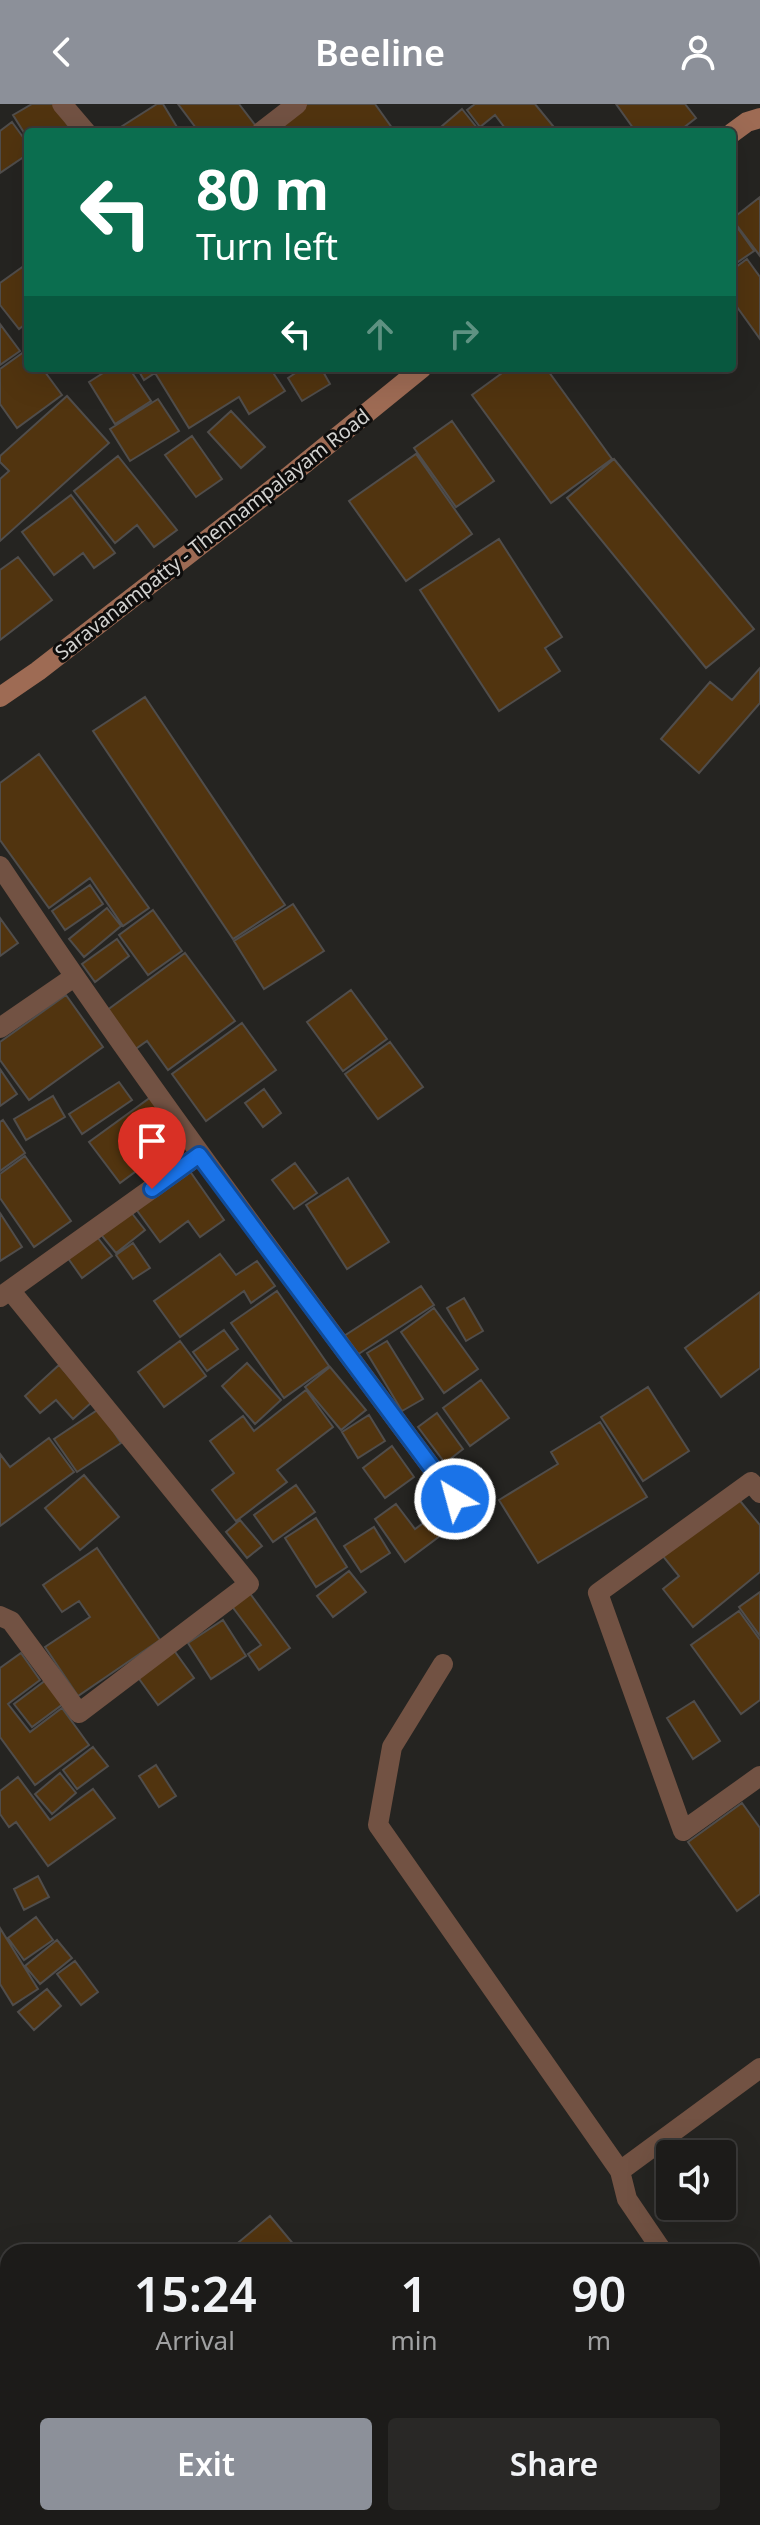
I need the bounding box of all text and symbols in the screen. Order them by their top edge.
text: Beeline [315,28,445,77]
icon: back [40,30,84,74]
icon: person [676,30,720,74]
text: 80 m [196,150,329,226]
icon: left [64,160,168,264]
text: Turn left [196,222,338,271]
icon: left [274,312,318,356]
icon: ahead [358,312,402,356]
icon: right [442,312,486,356]
street label: Saravanampatty - Thennampalayam Road [49,402,375,666]
pin [118,1107,186,1189]
icon: arrive [130,1119,174,1163]
position arrow [413,1457,497,1541]
map controls [656,2140,736,2220]
button: sound [656,2140,736,2220]
text: 15:24 [134,2261,257,2326]
text: 1 [400,2261,428,2326]
text: 90 [571,2261,626,2326]
text: Arrival [156,2322,235,2358]
text: min [391,2322,438,2358]
text: m [587,2322,611,2358]
button: Exit [40,2418,372,2510]
button: Share [388,2418,720,2510]

